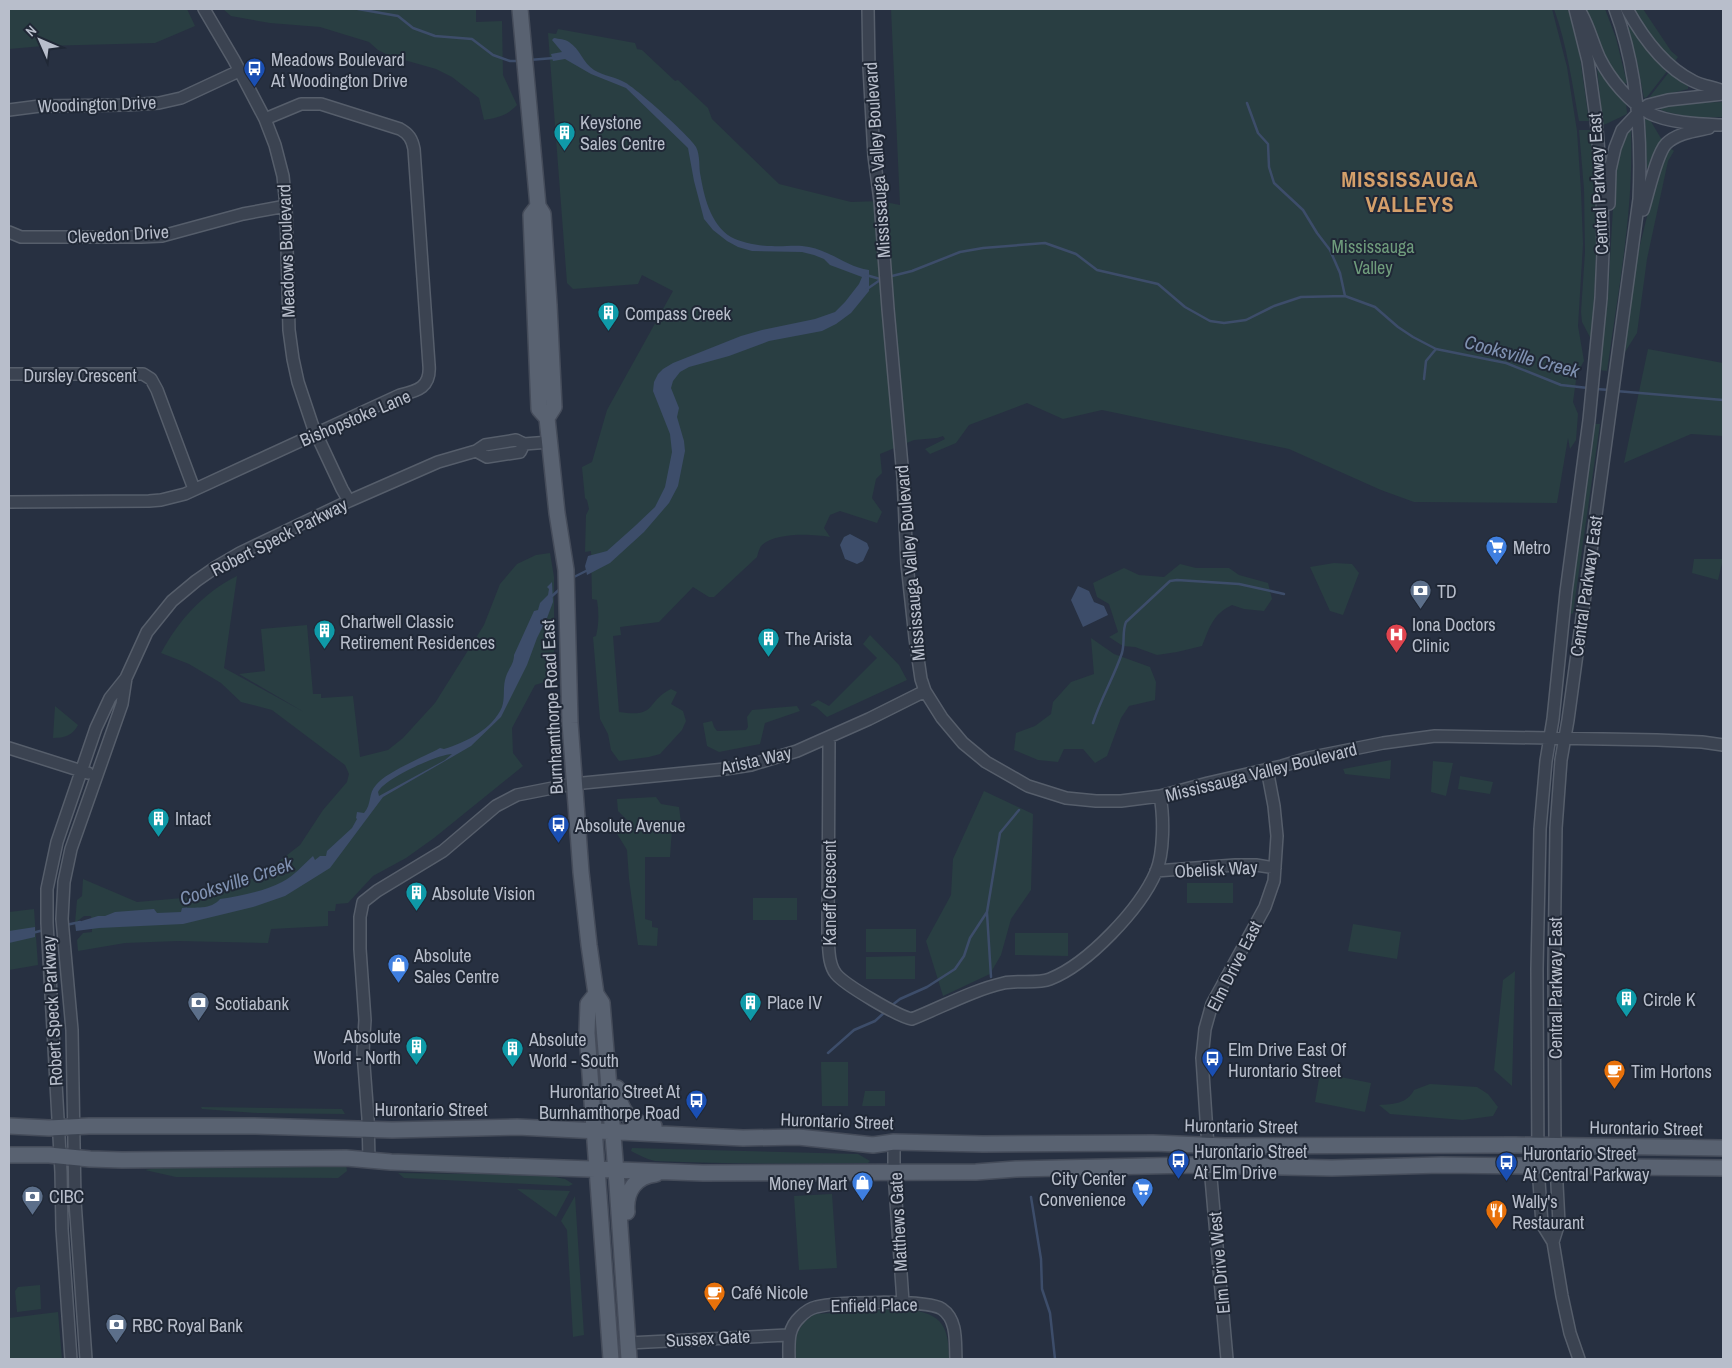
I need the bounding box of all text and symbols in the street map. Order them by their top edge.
north arrow [15,15,65,65]
text: N [22,22,40,40]
place label: Meadows Boulevard At Woodington Drive [270,47,408,93]
bus stop icon: Meadows Boulevard At Woodington Drive [243,57,267,88]
street label: Mississauga Valley Boulevard [858,61,896,259]
street label: Woodington Drive [37,89,157,119]
place label: Keystone Sales Centre [580,110,665,156]
street label: Central Parkway East [1582,112,1614,256]
building icon: Keystone Sales Centre [552,120,576,151]
district label: MISSISSAUGA VALLEYS [1341,164,1479,219]
street label: Meadows Boulevard [271,184,301,318]
street label: Clevedon Drive [67,219,169,249]
park label: Mississauga Valley [1332,234,1414,280]
building icon: Compass Creek [597,301,621,332]
place label: Compass Creek [625,301,731,326]
water label: Cooksville Creek [1462,328,1583,384]
street label: Dursley Crescent [23,363,137,388]
street label: Bishopstoke Lane [296,383,414,453]
street label: Mississauga Valley Boulevard [889,464,931,662]
street label: Robert Speck Parkway [206,492,352,582]
street label: Central Parkway East [1564,514,1608,658]
supermarket icon: Metro [1485,535,1509,566]
place label: Metro [1513,535,1551,560]
bank icon: TD [1409,579,1433,610]
place label: TD [1437,579,1457,604]
place label: Chartwell Classic Retirement Residences [340,609,495,655]
place label: Iona Doctors Clinic [1412,612,1496,658]
building icon: Chartwell Classic Retirement Residences [312,619,336,650]
street label: Burnhamthorpe Road East [535,619,569,795]
hospital icon: Iona Doctors Clinic [1384,622,1408,653]
building icon: The Arista [757,626,781,657]
place label: The Arista [785,626,852,651]
street label: Mississauga Valley Boulevard [1163,736,1359,808]
street label: Arista Way [717,740,794,780]
building icon: Intact [147,806,171,837]
place label: Intact [175,806,211,831]
bus stop icon: Absolute Avenue [547,813,571,844]
place label: Absolute Avenue [574,813,686,838]
street label: Kaneff Crescent [817,840,842,946]
water label: Cooksville Creek [176,850,297,912]
street label: Obelisk Way [1174,854,1259,884]
building icon: Absolute Vision [404,881,428,912]
place label: Absolute Vision [431,881,535,906]
street label: Elm Drive East [1201,916,1267,1016]
street label: Central Parkway East [1543,917,1568,1059]
street label: Robert Speck Parkway [36,935,68,1087]
place label: Absolute Sales Centre [413,943,499,989]
shop icon: Absolute Sales Centre [386,953,410,984]
building icon: Circle K [1615,987,1639,1018]
place label: Circle K [1643,987,1696,1012]
building icon: Place IV [739,990,763,1021]
place label: Place IV [767,990,822,1015]
bank icon: Scotiabank [187,991,211,1022]
place label: Scotiabank [215,991,289,1016]
place label: Absolute World - North [314,1024,401,1070]
place label: Absolute World - South [528,1027,619,1073]
building icon: Absolute World - North [405,1034,429,1065]
building icon: Absolute World - South [501,1037,525,1068]
place label: Elm Drive East Of Hurontario Street [1228,1037,1347,1083]
bus stop icon: Elm Drive East Of Hurontario Street [1200,1047,1224,1078]
cafe icon: Tim Hortons [1603,1059,1627,1090]
place label: Tim Hortons [1631,1059,1712,1084]
place label: Hurontario Street At Burnhamthorpe Road [539,1079,680,1125]
bus stop icon: Hurontario Street At Burnhamthorpe Road [684,1089,708,1120]
street label: Hurontario Street [374,1097,488,1122]
street label: Hurontario Street [780,1107,894,1135]
street label: Hurontario Street [1184,1113,1298,1139]
street label: Hurontario Street [1589,1115,1703,1141]
place label: Hurontario Street At Elm Drive [1193,1139,1307,1185]
place label: Hurontario Street At Central Parkway [1522,1141,1650,1187]
bus stop icon: Hurontario Street At Elm Drive [1166,1149,1190,1180]
bus stop icon: Hurontario Street At Central Parkway [1495,1151,1519,1182]
place label: City Center Convenience [1039,1166,1126,1212]
place label: Money Mart [769,1171,847,1196]
shop icon: Money Mart [851,1171,875,1202]
street label: Matthews Gate [883,1172,913,1272]
supermarket icon: City Center Convenience [1130,1176,1154,1207]
bank icon: CIBC [21,1184,45,1215]
place label: CIBC [49,1184,84,1209]
place label: Wally's Restaurant [1512,1189,1584,1235]
restaurant icon: Wally's Restaurant [1484,1199,1508,1230]
street label: Elm Drive West [1202,1211,1236,1315]
cafe icon: Café Nicole [703,1280,727,1311]
place label: Café Nicole [731,1280,808,1305]
street label: Enfield Place [830,1292,918,1318]
bank icon: RBC Royal Bank [104,1313,128,1344]
place label: RBC Royal Bank [132,1313,243,1338]
street label: Sussex Gate [665,1323,751,1353]

